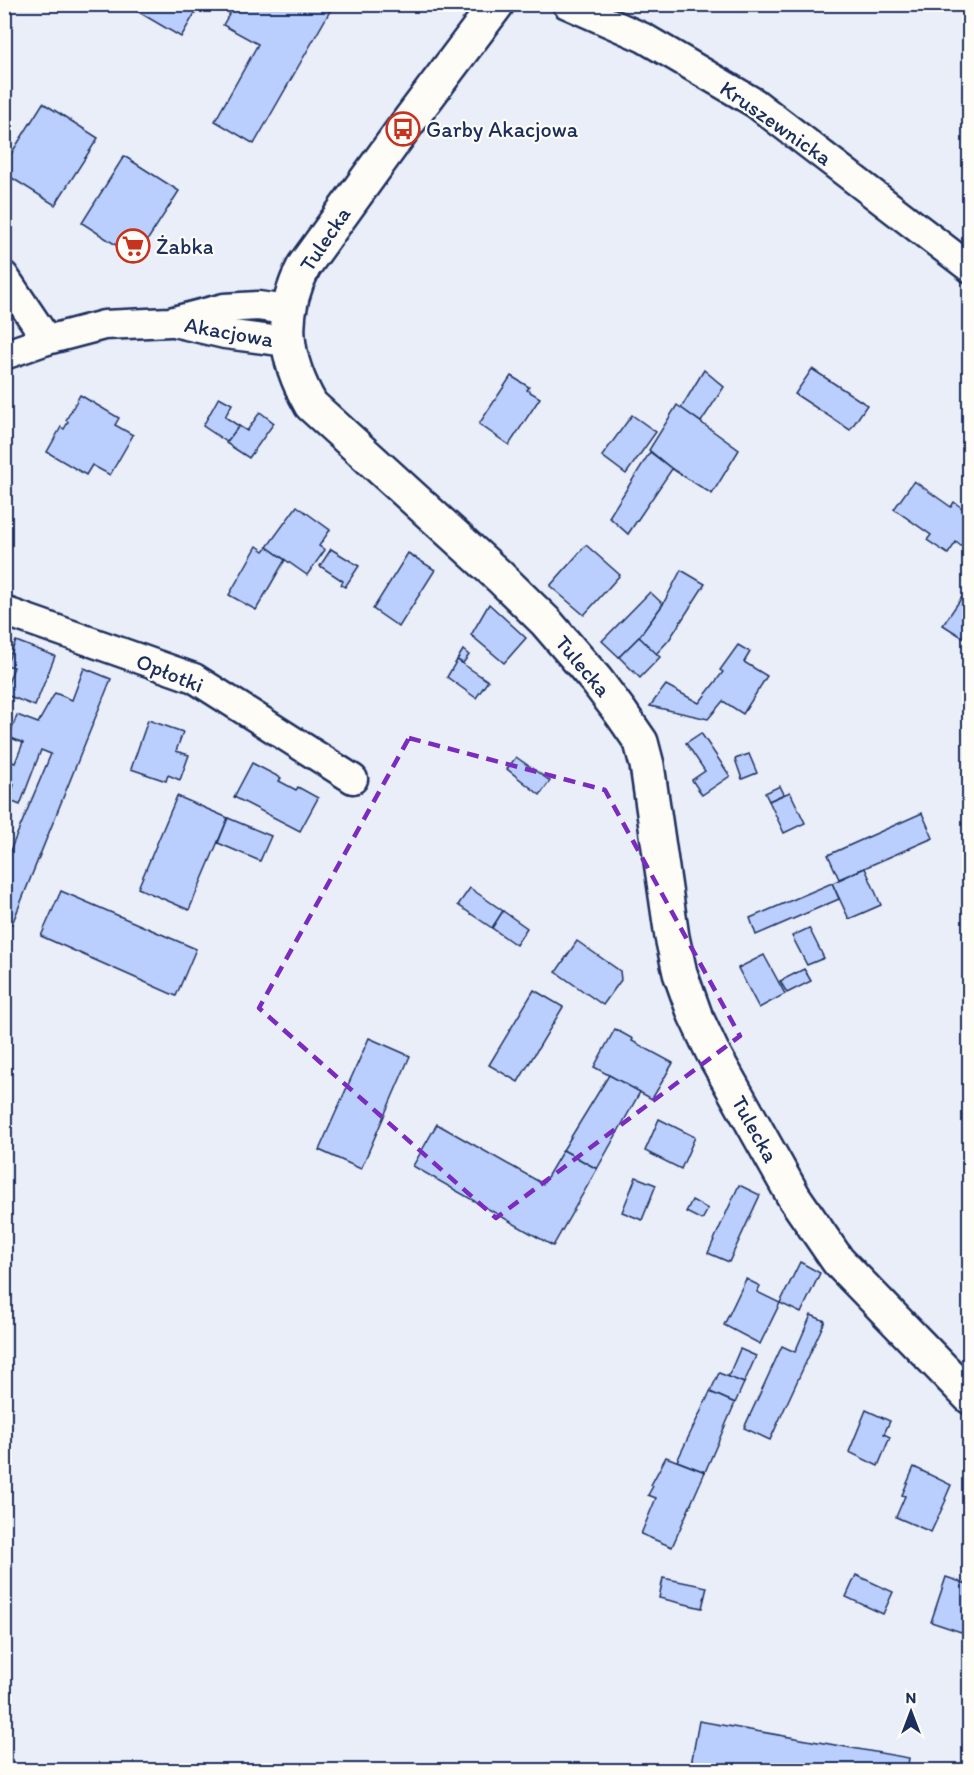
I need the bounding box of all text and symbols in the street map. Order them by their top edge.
street label: Kruszewnicka [715,74,838,172]
bus stop icon: Garby Akacjowa [385,111,421,147]
place label: Garby Akacjowa [426,116,579,143]
street label: Tulecka [294,201,357,277]
supermarket icon: Żabka [115,228,151,264]
place label: Żabka [156,233,214,260]
street label: Akacjowa [182,311,276,353]
street label: Tulecka [549,630,617,703]
street label: Opłotki [132,647,208,699]
street label: Tulecka [726,1091,785,1168]
north arrow [881,1682,941,1742]
text: N [906,1688,916,1707]

